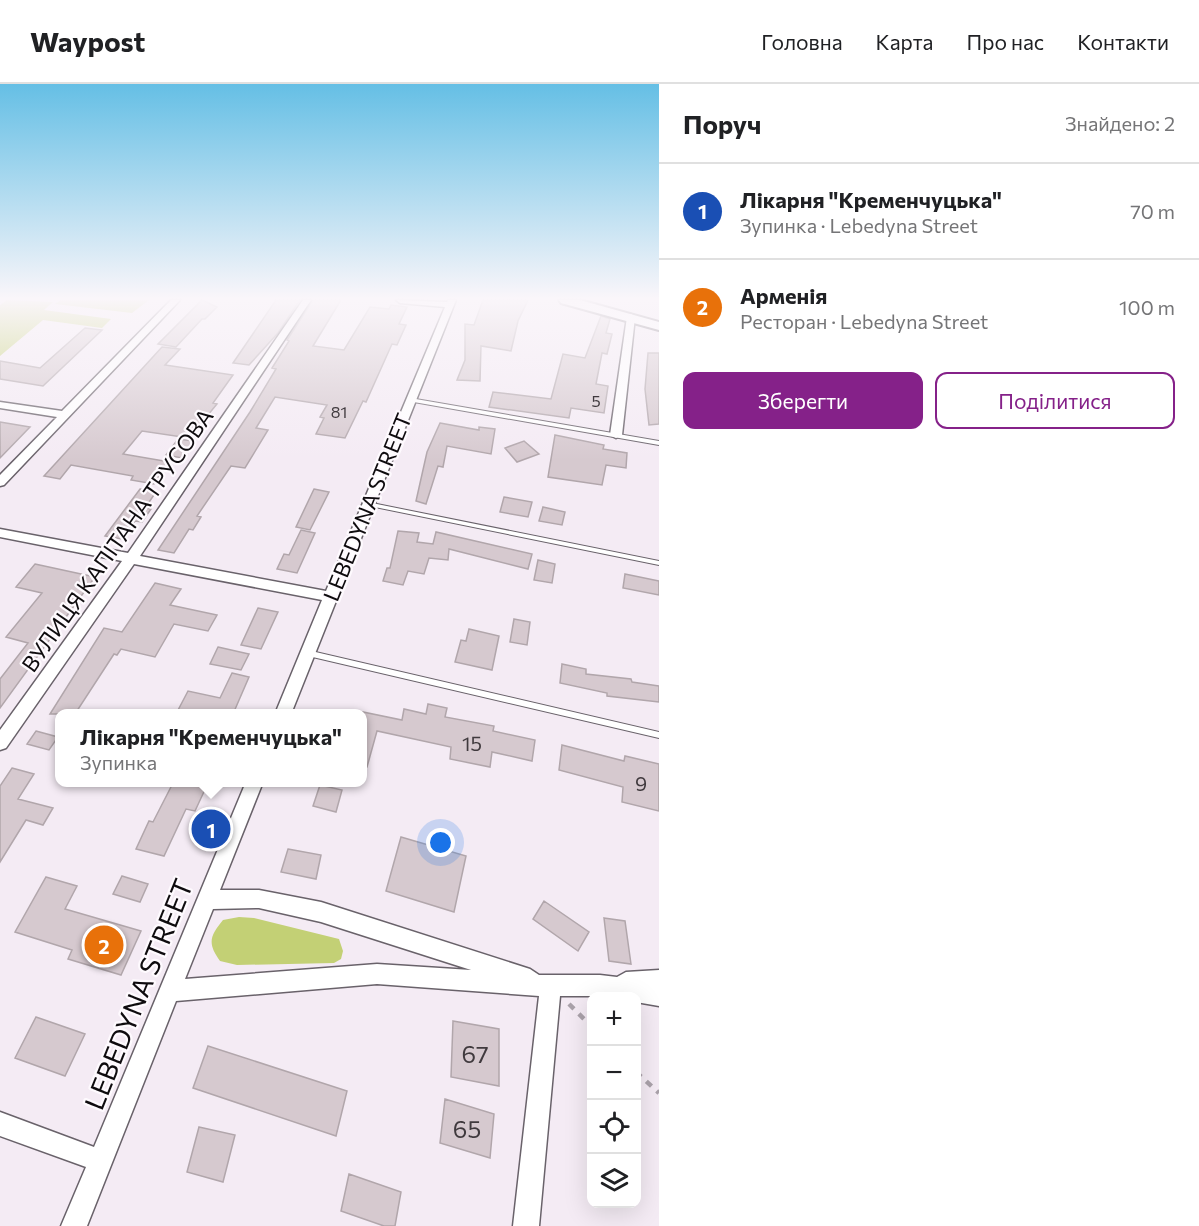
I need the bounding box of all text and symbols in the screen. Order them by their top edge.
text: Waypost [30,24,145,58]
text: Головна [761,29,843,54]
text: Карта [876,29,933,54]
text: Про нас [966,29,1044,54]
text: Контакти [1077,29,1169,54]
text: Поруч [683,108,761,139]
text: Знайдено: 2 [1065,111,1175,135]
text: Лікарня "Кременчуцька" [740,186,1002,213]
text: 1 [698,199,707,223]
text: 70 m [1130,199,1175,223]
text: Зупинка · Lebedyna Street [740,213,978,237]
text: Арменія [740,282,828,309]
text: 2 [697,295,708,319]
text: 100 m [1119,295,1175,319]
text: Ресторан · Lebedyna Street [740,309,988,333]
button: Зберегти [683,372,923,429]
button: Поділитися [935,372,1175,429]
house number: 5 [591,391,601,410]
house number: 81 [331,402,347,421]
street label: ВУЛИЦЯ КАПІТАНА ТРУСОВА [16,403,218,677]
street label: LEBEDYNA STREET [317,409,417,605]
popup [55,709,367,787]
text: Лікарня "Кременчуцька" [80,723,342,750]
house number: 15 [462,731,482,755]
text: Зупинка [80,750,157,774]
house number: 9 [635,771,647,795]
pin: 1 [192,806,230,852]
your location [426,828,455,857]
street label: LEBEDYNA STREET [77,874,199,1114]
pin: 2 [84,922,124,968]
map controls [587,992,641,1208]
button: + [587,992,641,1046]
house number: 67 [461,1039,489,1068]
button: − [587,1046,641,1100]
button: locate [587,1100,641,1154]
house number: 65 [453,1114,481,1143]
button: layers [587,1154,641,1208]

